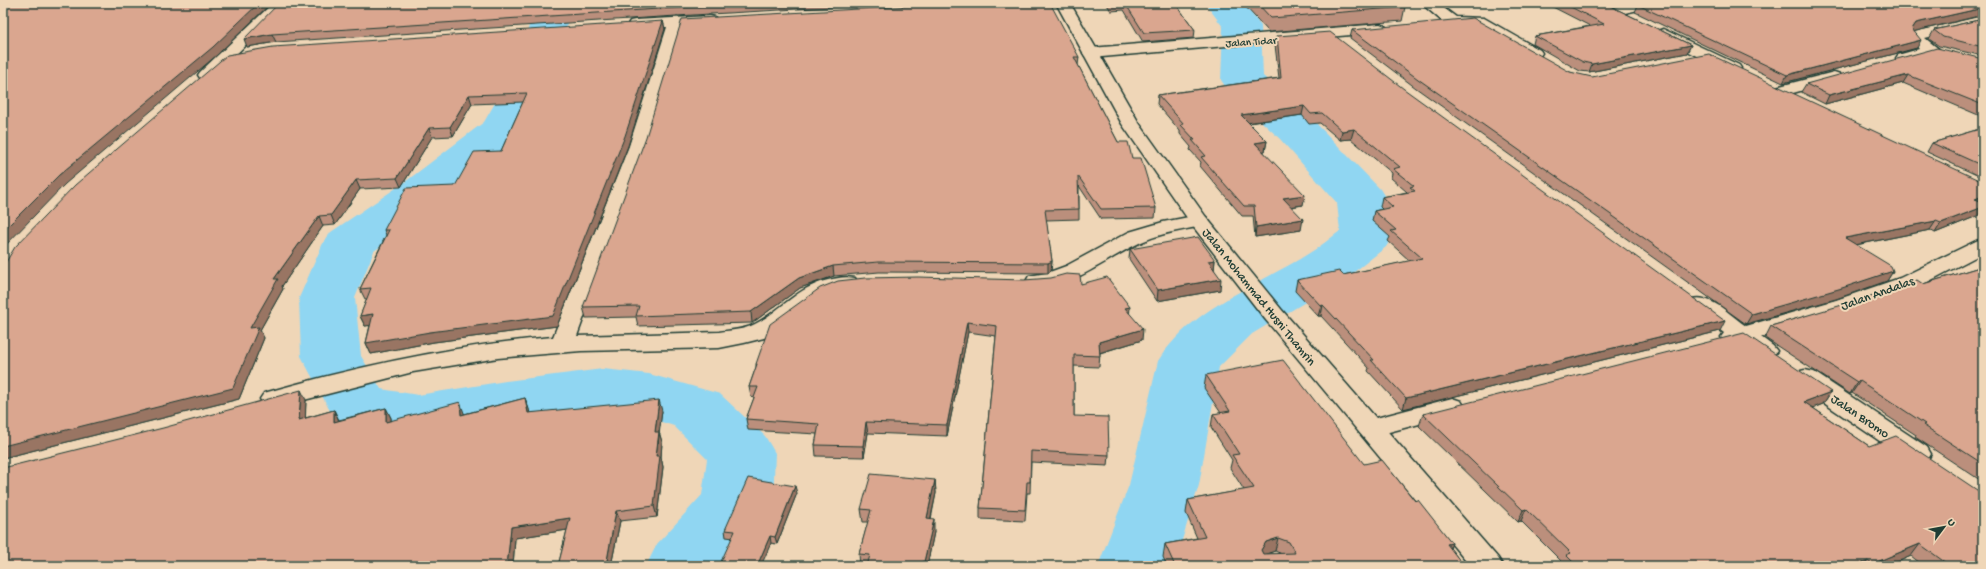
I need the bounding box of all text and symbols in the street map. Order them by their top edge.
street label: Jalan Tidar [1225,35,1278,51]
street label: Jalan Mohammad Husni Thamrin [1198,226,1319,370]
street label: Jalan Andalas [1839,274,1918,315]
street label: Jalan Bromo [1827,392,1892,442]
north arrow [1924,507,1964,547]
text: U [1944,517,1958,529]

